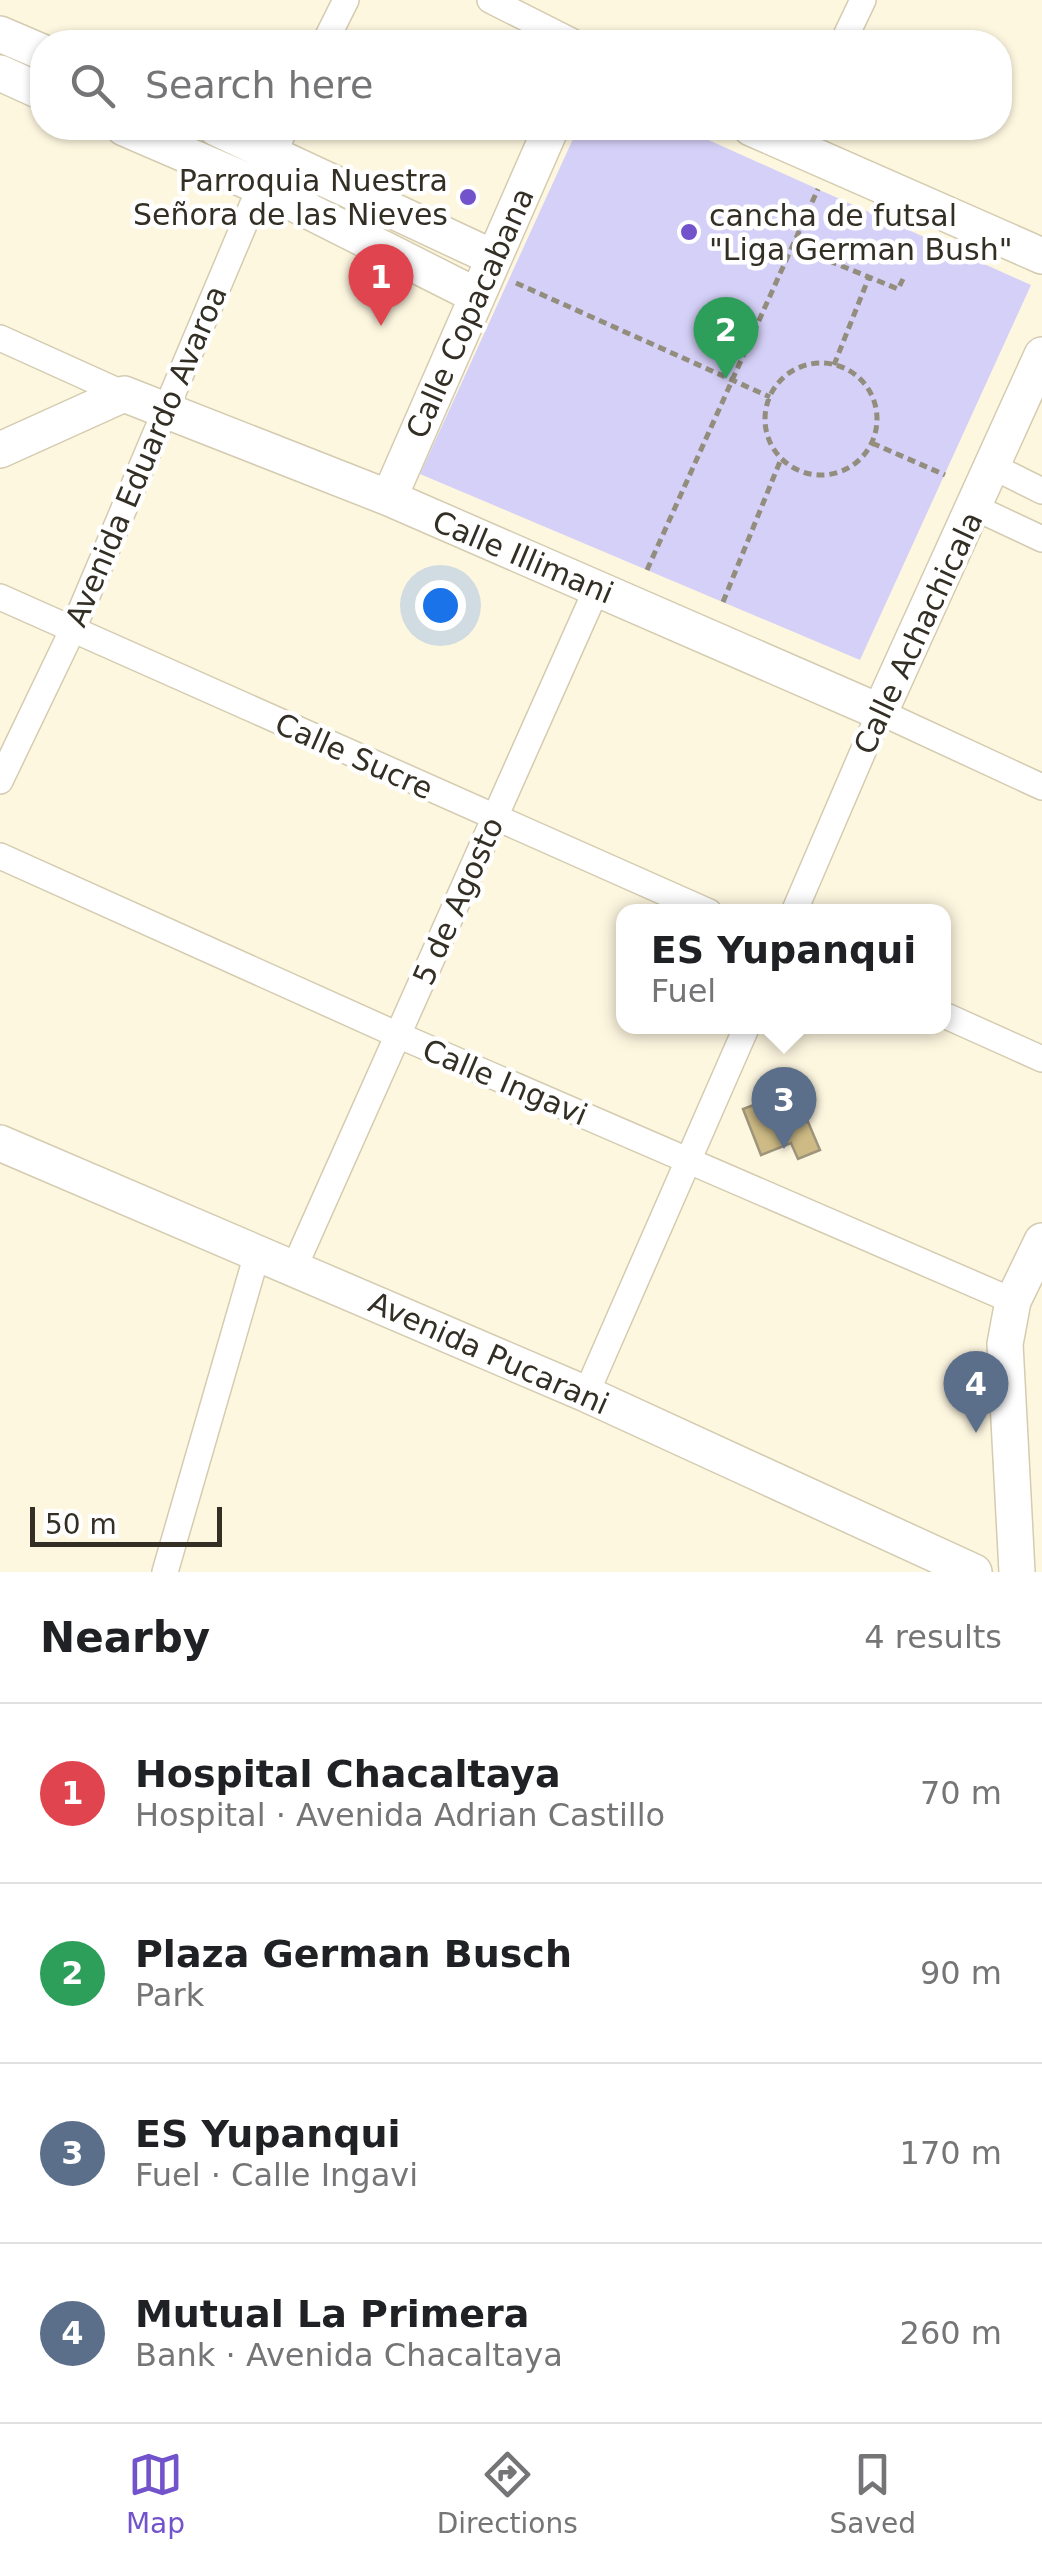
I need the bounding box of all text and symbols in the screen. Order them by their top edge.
search box [30,30,1012,140]
icon: search [65,58,120,113]
text: Search here [145,63,373,107]
place label: Parroquia Nuestra Señora de las Nieves [133,163,448,232]
street label: Calle Copacabana [399,182,541,444]
marker: Parroquia Nuestra Señora de las Nieves [457,186,479,208]
place label: cancha de futsal "Liga German Bush" [709,198,1013,267]
marker: cancha de futsal "Liga German Bush" [678,221,700,243]
pin: 1 [348,244,414,326]
street label: Avenida Eduardo Avaroa [58,280,234,632]
pin: 2 [694,296,758,379]
street label: Calle Illimani [427,503,619,611]
street label: Calle Achachicala [846,506,990,760]
your location [415,580,466,631]
street label: Calle Sucre [270,706,438,806]
street label: 5 de Agosto [406,812,510,990]
popup [616,904,951,1034]
text: ES Yupanqui [651,928,916,972]
text: Fuel [651,972,716,1010]
street label: Calle Ingavi [417,1032,593,1132]
pin: 3 [752,1066,816,1149]
street label: Avenida Pucarani [364,1284,614,1422]
pin: 4 [944,1350,1008,1433]
scale bar [30,1502,222,1546]
text: 50 m [45,1508,117,1541]
text: Nearby [40,1613,210,1662]
text: 4 results [864,1618,1002,1656]
text: Hospital Chacaltaya [135,1752,561,1796]
text: 1 [61,1774,84,1812]
text: 70 m [920,1774,1002,1812]
text: Hospital · Avenida Adrian Castillo [135,1796,665,1834]
text: Plaza German Busch [135,1932,572,1976]
text: 2 [61,1954,84,1992]
text: 90 m [920,1954,1002,1992]
text: Park [135,1976,204,2014]
text: ES Yupanqui [135,2112,401,2156]
text: 3 [61,2134,84,2172]
text: 170 m [900,2134,1002,2172]
text: Fuel · Calle Ingavi [135,2156,418,2194]
text: Mutual La Primera [135,2292,529,2336]
text: 4 [61,2314,84,2352]
text: 260 m [900,2314,1002,2352]
text: Bank · Avenida Chacaltaya [135,2336,563,2374]
tab: Map [126,2447,185,2540]
tab: Directions [437,2447,578,2540]
tab: Saved [830,2447,916,2540]

